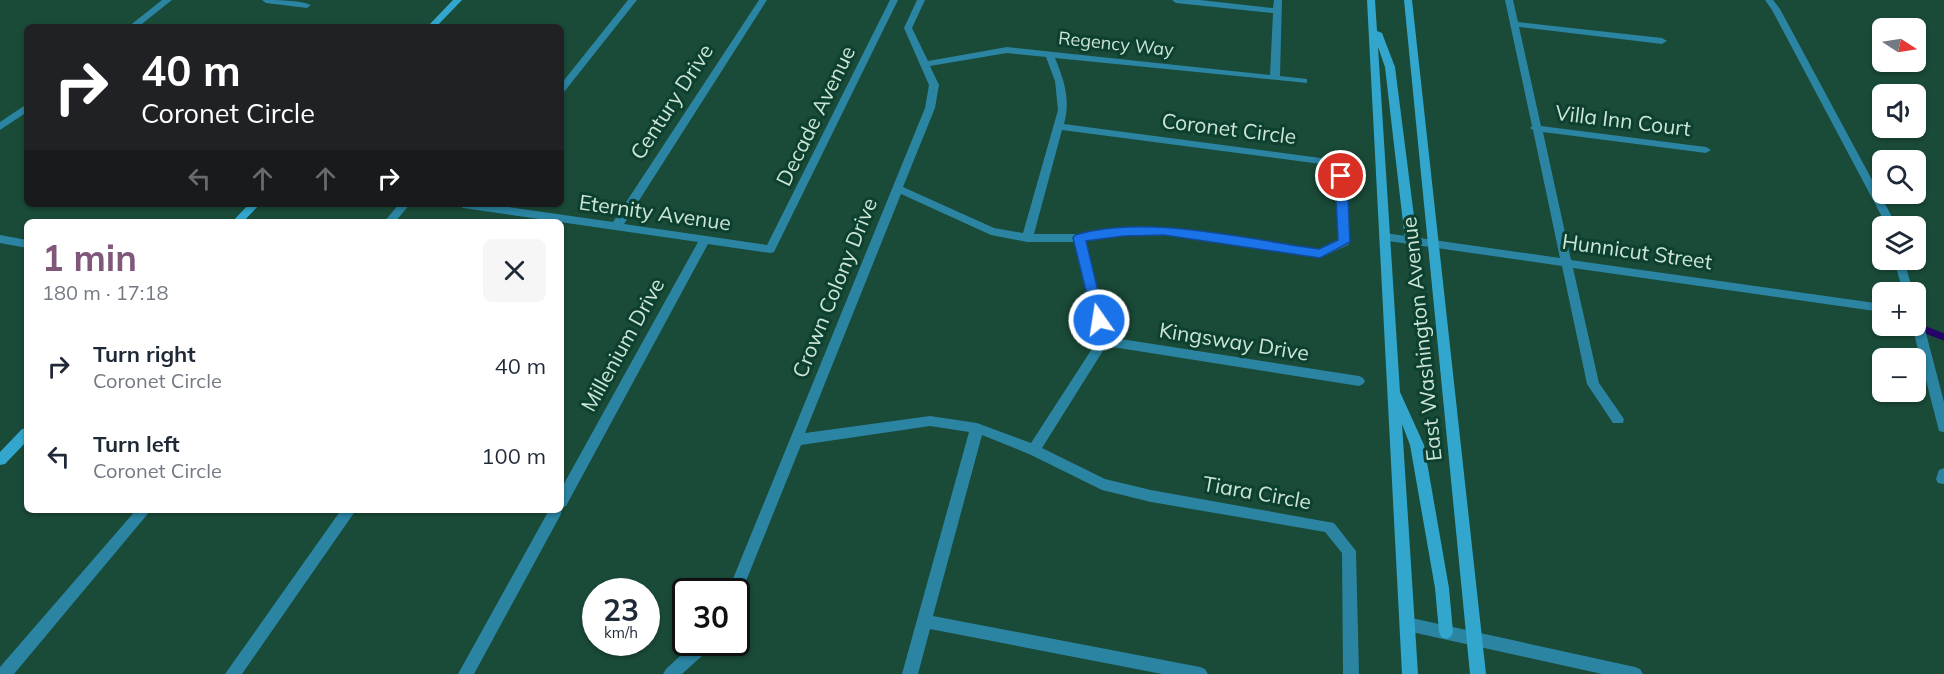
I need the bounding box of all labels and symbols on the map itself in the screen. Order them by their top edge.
north arrow [1872,18,1926,72]
street label: Regency Way [1057,26,1175,61]
street label: Century Drive [624,39,718,164]
street label: Decade Avenue [770,41,860,190]
street label: Villa Inn Court [1554,99,1692,141]
street label: Coronet Circle [1160,107,1298,149]
pin [1315,150,1366,201]
street label: Eternity Avenue [578,188,733,236]
street label: Crown Colony Drive [786,194,882,381]
street label: East Washington Avenue [1395,216,1447,463]
street label: Hunnicut Street [1560,228,1714,274]
street label: Millenium Drive [575,273,669,416]
position arrow [1067,288,1131,352]
street label: Kingsway Drive [1157,316,1311,366]
street label: Tiara Circle [1201,470,1313,514]
speed limit sign: 30 [672,578,750,656]

